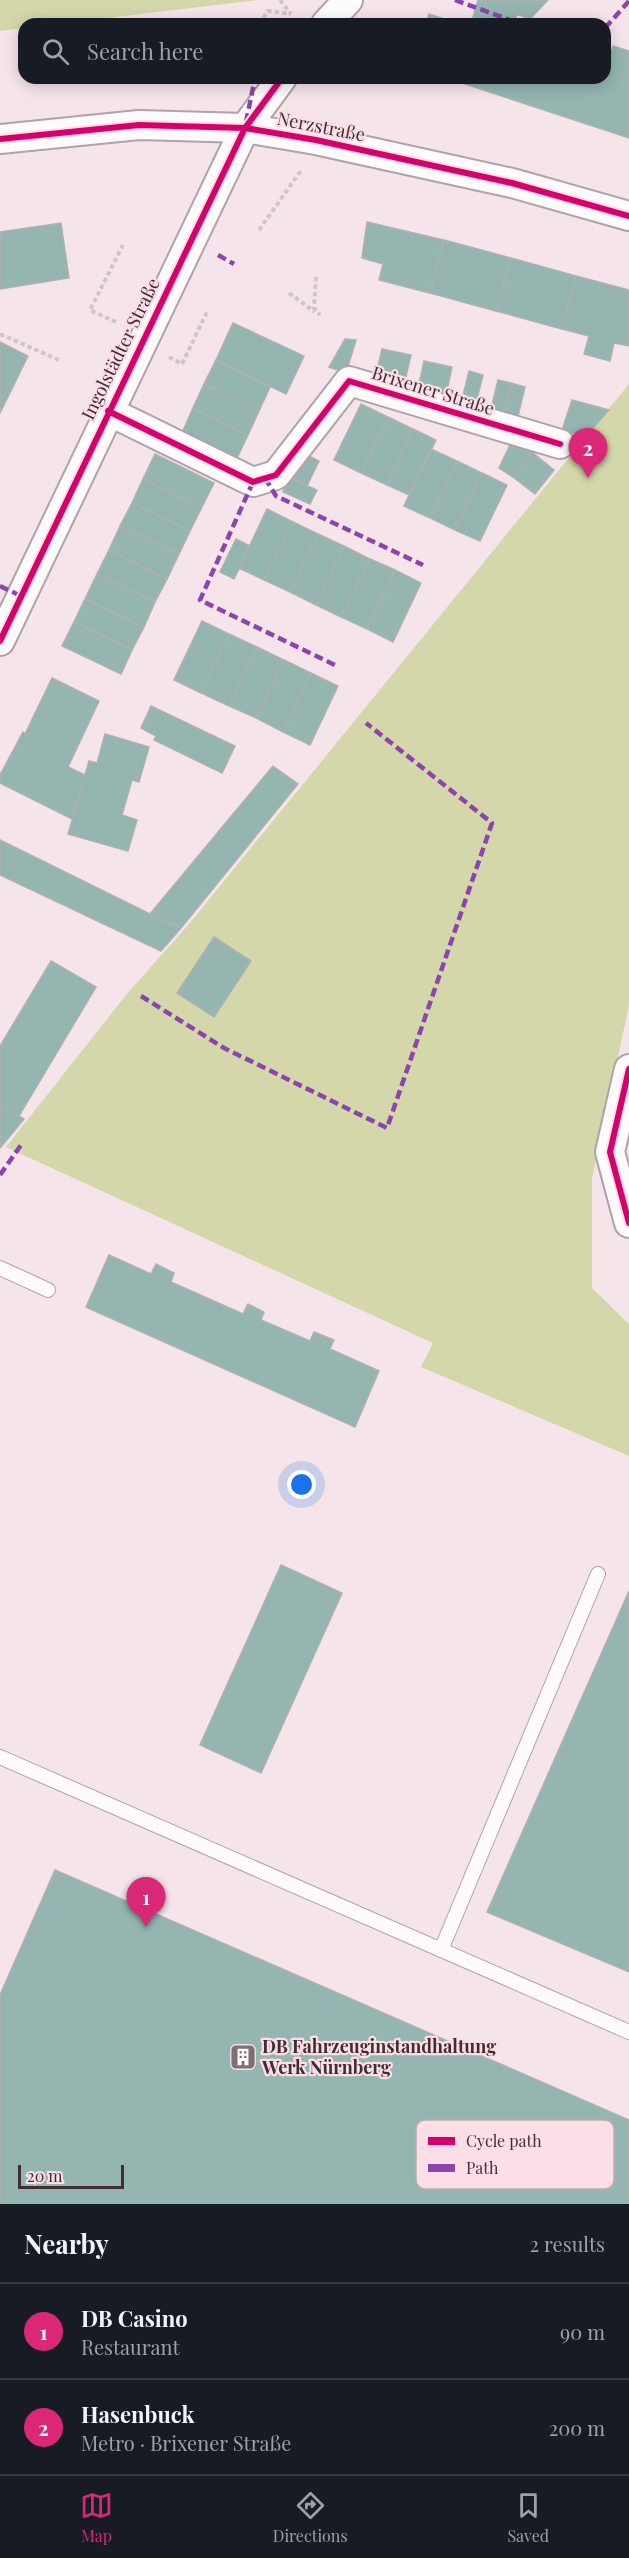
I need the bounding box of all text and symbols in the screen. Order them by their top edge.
search box [18,18,611,84]
icon: search [39,35,72,68]
text: Search here [87,36,203,66]
street label: Nerzstraße [275,106,367,146]
street label: Ingolstädter Straße [75,274,165,423]
street label: Brixener Straße [369,360,498,420]
pin: 2 [568,428,608,478]
your location [287,1470,316,1499]
pin: 1 [126,1878,166,1927]
place label: DB Fahrzeuginstandhaltung Werk Nürnberg [261,2034,496,2079]
building icon: DB Fahrzeuginstandhaltung Werk Nürnberg [228,2042,258,2072]
legend [416,2120,614,2189]
text: Cycle path [466,2130,542,2151]
text: Path [466,2157,499,2178]
scale bar [18,2162,124,2190]
text: 20 m [27,2165,62,2186]
text: Nearby [24,2226,109,2261]
text: 2 results [530,2230,605,2257]
text: DB Casino [81,2303,188,2333]
text: 1 [40,2318,47,2345]
text: 90 m [560,2318,605,2345]
text: Restaurant [81,2333,180,2360]
text: Hasenbuck [81,2399,195,2429]
text: 2 [38,2414,49,2441]
text: 200 m [549,2414,605,2441]
text: Metro · Brixener Straße [81,2429,291,2456]
tab: Map [80,2489,113,2546]
tab: Directions [273,2489,348,2546]
tab: Saved [507,2489,549,2546]

